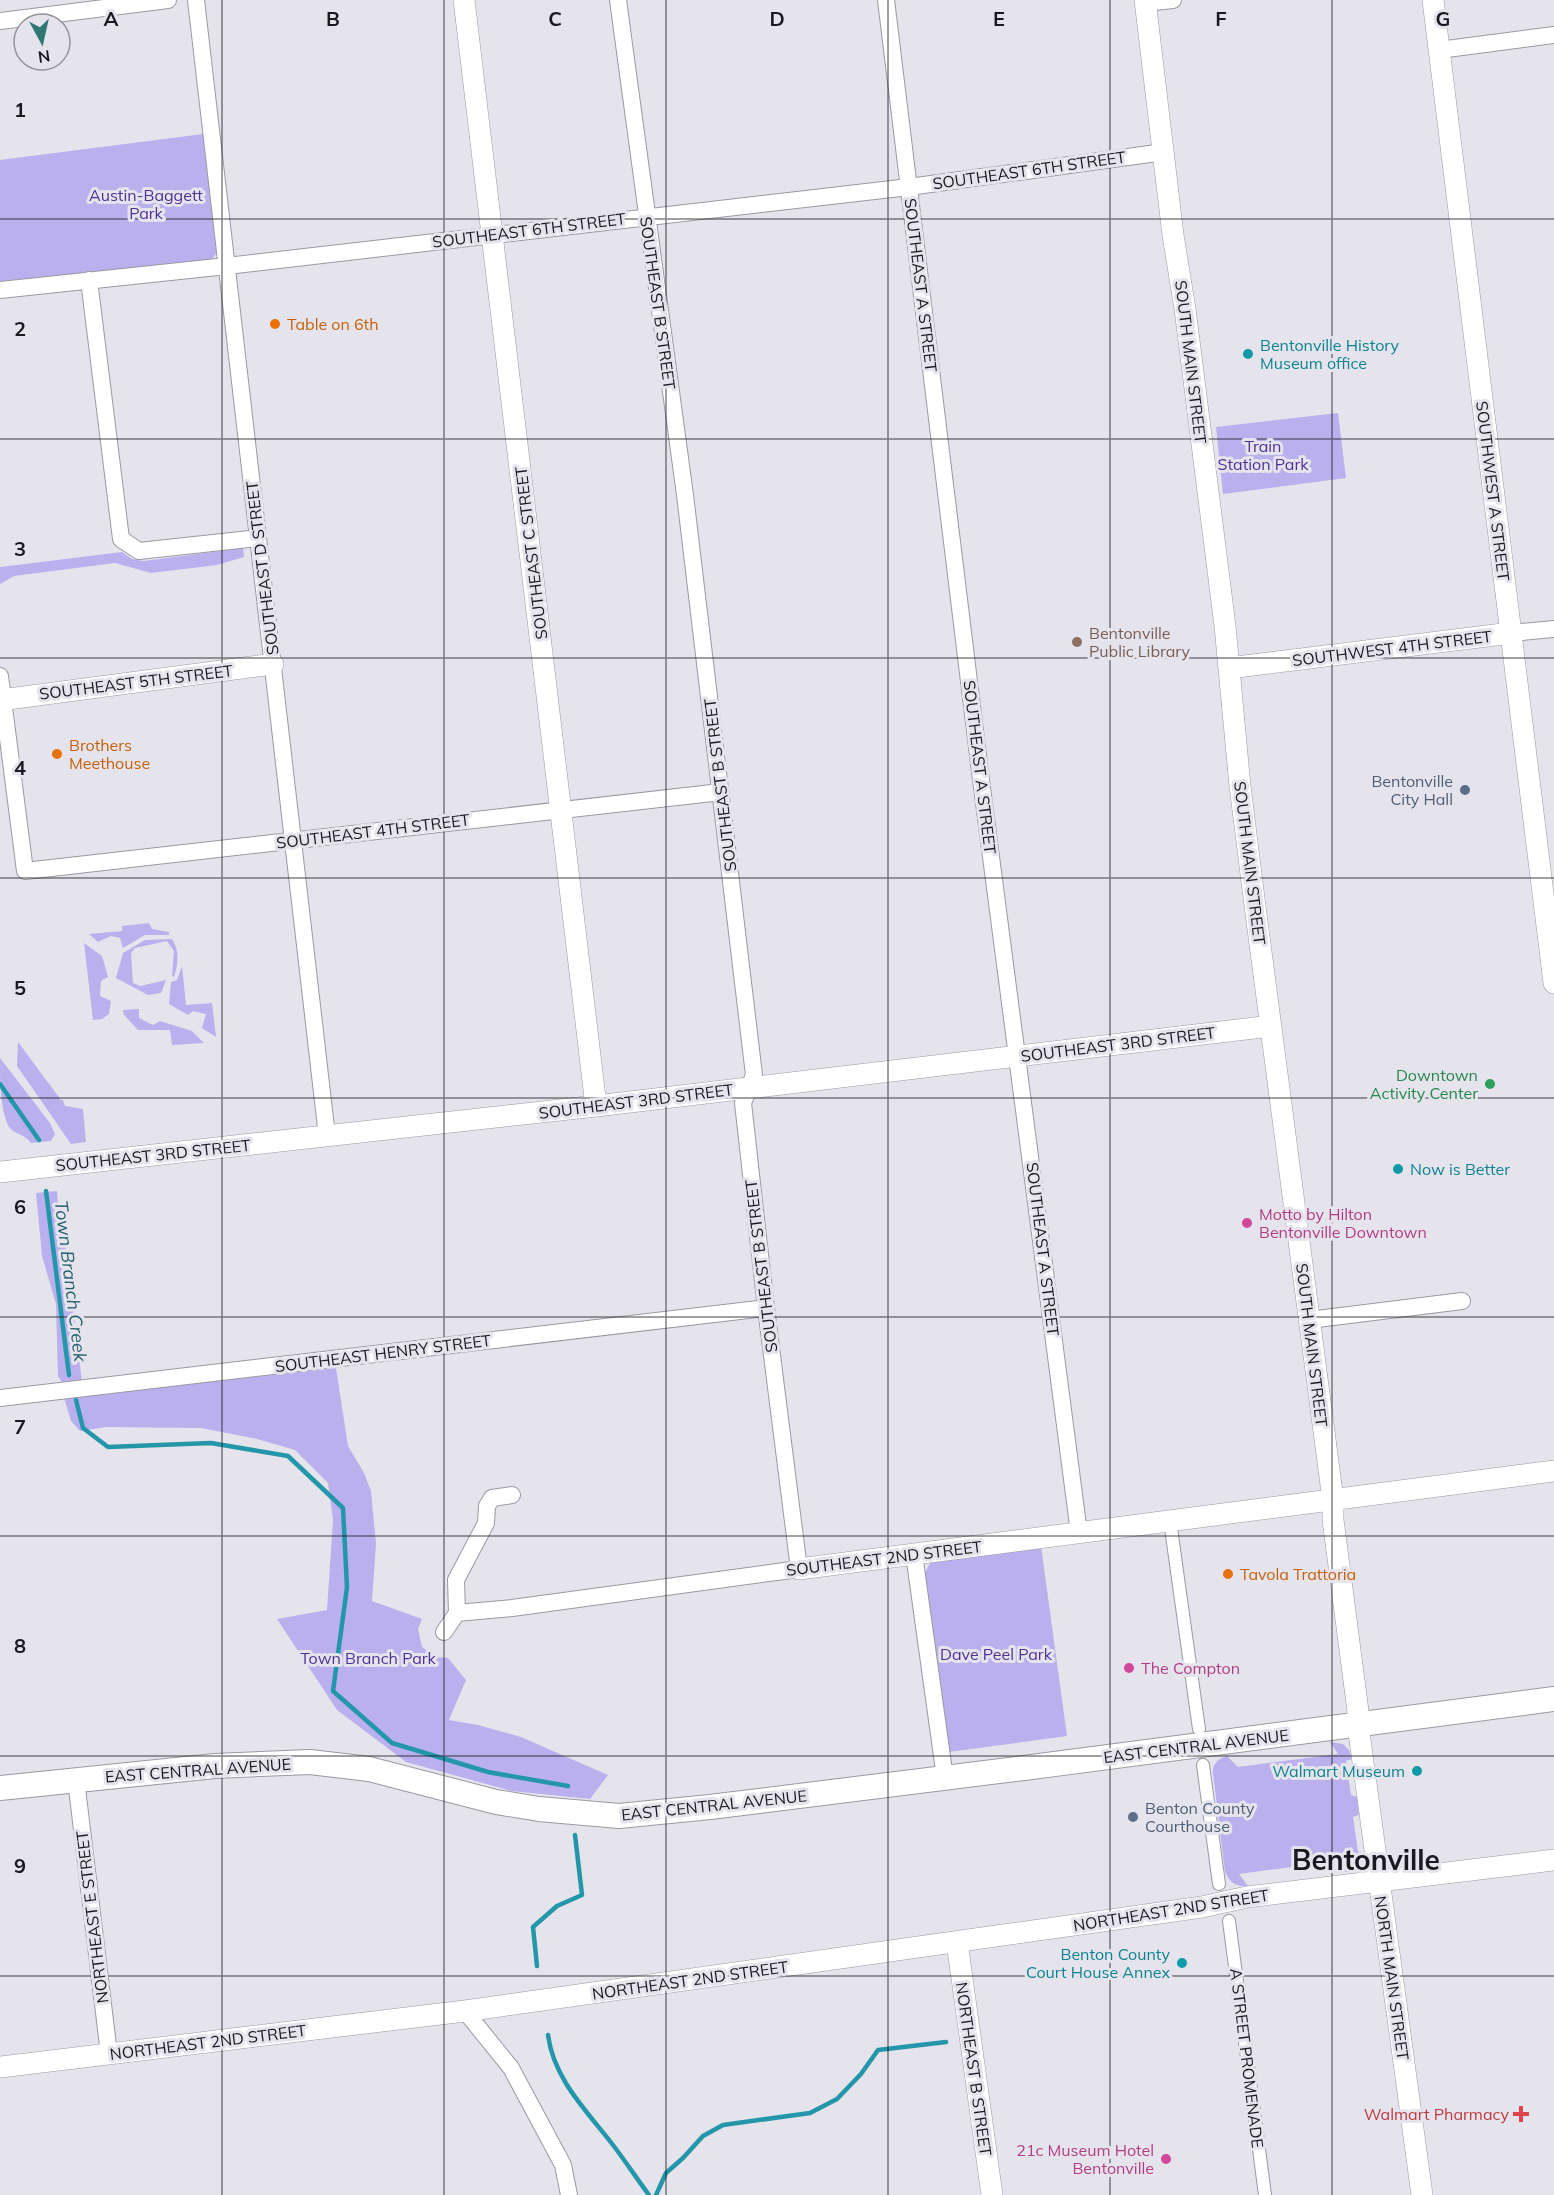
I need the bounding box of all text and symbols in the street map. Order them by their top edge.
text: A [104,6,119,31]
text: B [326,6,340,31]
text: C [548,6,562,31]
text: D [769,6,785,31]
text: E [993,6,1005,31]
text: F [1215,6,1227,31]
text: G [1436,6,1450,31]
north arrow [12,12,72,72]
text: N [37,46,51,68]
text: 1 [14,97,26,122]
street label: SOUTHEAST 6TH STREET [931,146,1127,193]
park label: Austin-Baggett Park [89,185,203,223]
street label: SOUTHEAST A STREET [900,197,942,373]
street label: SOUTHEAST 6TH STREET [431,208,627,252]
street label: SOUTHEAST B STREET [636,215,680,391]
street label: SOUTH MAIN STREET [1171,279,1211,445]
place label: Table on 6th [287,314,379,334]
text: 2 [14,316,26,341]
marker: Table on 6th [268,317,282,331]
place label: Bentonville History Museum office [1260,335,1400,373]
marker: Bentonville History Museum office [1241,347,1255,361]
street label: SOUTHWEST A STREET [1472,400,1514,582]
park label: Train Station Park [1218,436,1309,474]
street label: SOUTHEAST C STREET [510,465,552,641]
street label: SOUTHEAST D STREET [241,480,283,656]
text: 3 [14,536,26,561]
place label: Bentonville Public Library [1089,623,1191,661]
street label: SOUTHWEST 4TH STREET [1291,626,1493,670]
marker: Bentonville Public Library [1070,635,1084,649]
street label: SOUTHEAST 5TH STREET [38,660,234,704]
street label: SOUTHEAST A STREET [959,679,1001,855]
street label: SOUTHEAST B STREET [699,697,741,873]
place label: Brothers Meethouse [69,735,150,773]
marker: Brothers Meethouse [50,747,64,761]
text: 4 [14,755,26,780]
place label: Bentonville City Hall [1371,771,1453,809]
street label: SOUTH MAIN STREET [1230,780,1270,946]
marker: Bentonville City Hall [1458,783,1472,797]
street label: SOUTHEAST 4TH STREET [275,809,471,853]
text: 5 [14,975,26,1000]
street label: SOUTHEAST 3RD STREET [1020,1022,1217,1066]
place label: Downtown Activity Center [1370,1065,1478,1103]
marker: Downtown Activity Center [1483,1077,1497,1091]
street label: SOUTHEAST 3RD STREET [538,1079,735,1123]
street label: SOUTHEAST 3RD STREET [55,1135,252,1175]
place label: Now is Better [1410,1159,1510,1179]
street label: SOUTHEAST A STREET [1022,1161,1064,1337]
marker: Now is Better [1391,1162,1405,1176]
street label: SOUTHEAST B STREET [740,1178,782,1354]
text: 6 [14,1194,26,1219]
water label: Town Branch Creek [50,1199,92,1364]
place label: Motto by Hilton Bentonville Downtown [1259,1204,1427,1242]
marker: Motto by Hilton Bentonville Downtown [1240,1216,1254,1230]
street label: SOUTH MAIN STREET [1292,1262,1332,1428]
street label: SOUTHEAST HENRY STREET [274,1330,493,1376]
text: 7 [14,1414,26,1439]
street label: SOUTHEAST 2ND STREET [785,1536,983,1580]
place label: Tavola Trattoria [1240,1564,1356,1584]
marker: Tavola Trattoria [1221,1567,1235,1581]
text: 8 [14,1633,26,1658]
park label: Dave Peel Park [940,1644,1053,1664]
park label: Town Branch Park [300,1648,437,1668]
place label: The Compton [1141,1658,1240,1678]
marker: The Compton [1122,1661,1136,1675]
street label: EAST CENTRAL AVENUE [1102,1725,1290,1767]
street label: EAST CENTRAL AVENUE [104,1754,292,1786]
place label: Walmart Museum [1272,1761,1405,1781]
marker: Walmart Museum [1410,1764,1424,1778]
street label: EAST CENTRAL AVENUE [620,1785,808,1825]
place label: Benton County Courthouse [1145,1798,1255,1836]
marker: Benton County Courthouse [1126,1810,1140,1824]
street label: NORTHEAST E STREET [71,1829,113,2004]
district label: Bentonville [1292,1842,1440,1877]
text: 9 [14,1853,26,1878]
street label: NORTHEAST 2ND STREET [1072,1885,1271,1935]
street label: NORTH MAIN STREET [1371,1895,1413,2062]
place label: Benton County Court House Annex [1026,1944,1170,1982]
street label: NORTHEAST 2ND STREET [591,1956,790,2004]
marker: Benton County Court House Annex [1175,1956,1189,1970]
street label: A STREET PROMENADE [1226,1967,1268,2149]
street label: NORTHEAST B STREET [952,1981,996,2157]
street label: NORTHEAST 2ND STREET [109,2020,308,2064]
place label: Walmart Pharmacy [1364,2104,1509,2124]
marker: Walmart Pharmacy [1514,2107,1528,2121]
place label: 21c Museum Hotel Bentonville [1016,2140,1154,2178]
marker: 21c Museum Hotel Bentonville [1159,2152,1173,2166]

